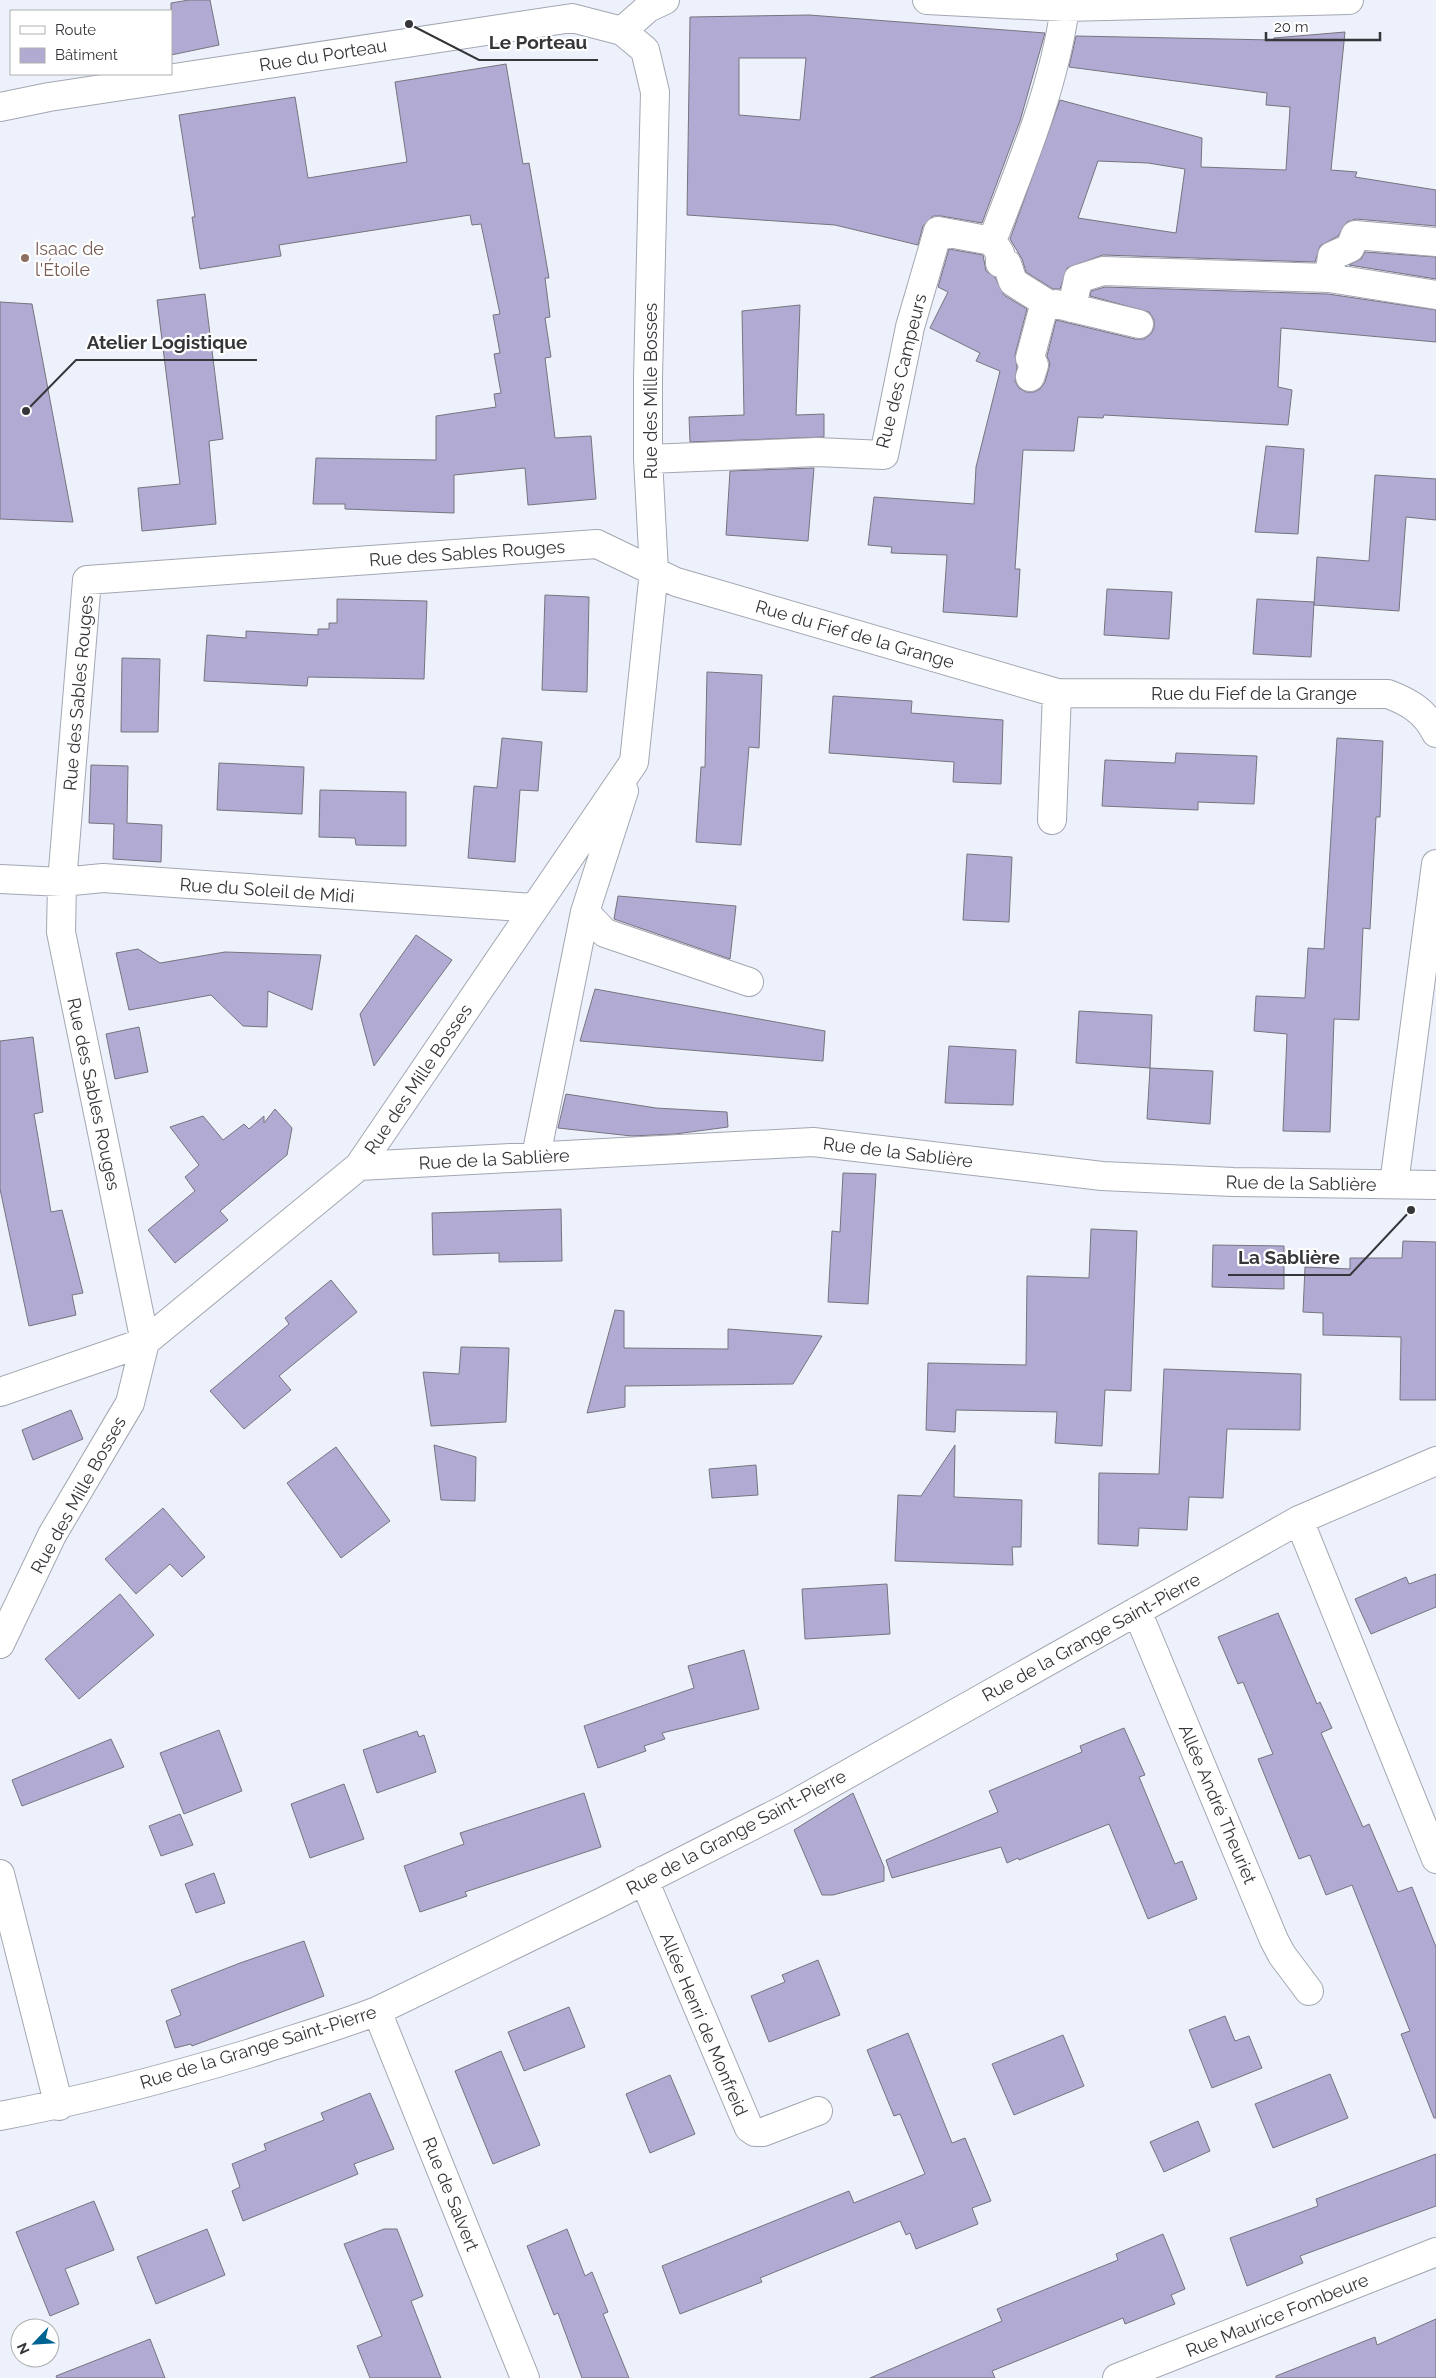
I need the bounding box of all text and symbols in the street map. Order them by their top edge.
legend [10,10,172,75]
scale bar [1266,10,1380,42]
text: 20 m [1274,18,1309,36]
text: Route [55,21,96,39]
callout: Le Porteau [479,26,598,60]
text: Le Porteau [489,31,587,53]
street label: Rue du Porteau [258,35,388,75]
text: Bâtiment [55,46,118,64]
place label: Isaac de l'Étoile [35,238,104,280]
marker: Isaac de l'Étoile [19,252,31,264]
street label: Rue des Campeurs [872,291,930,450]
street label: Rue des Mille Bosses [640,302,661,479]
callout: Atelier Logistique [76,326,257,360]
text: Atelier Logistique [87,331,247,353]
street label: Rue des Sables Rouges [368,536,566,570]
street label: Rue des Sables Rouges [59,594,97,792]
street label: Rue du Fief de la Grange [753,596,957,673]
street label: Rue du Fief de la Grange [1151,683,1357,704]
street label: Rue du Soleil de Midi [179,873,355,907]
street label: Rue des Sables Rouges [63,996,125,1193]
street label: Rue des Mille Bosses [360,1000,476,1158]
street label: Rue de la Sablière [822,1132,975,1172]
street label: Rue de la Sablière [418,1145,570,1173]
street label: Rue de la Sablière [1225,1171,1377,1195]
callout: La Sablière [1228,1241,1350,1275]
text: La Sablière [1238,1246,1340,1268]
street label: Rue des Mille Bosses [26,1412,130,1577]
street label: Rue de la Grange Saint-Pierre [978,1568,1204,1706]
street label: Allée André Theuriet [1175,1721,1261,1887]
street label: Rue de la Grange Saint-Pierre [622,1765,850,1899]
street label: Allée Henri de Monfreid [656,1929,752,2119]
street label: Rue de la Grange Saint-Pierre [137,2001,379,2093]
street label: Rue de Salvert [419,2134,483,2254]
street label: Rue Maurice Fombeure [1183,2269,1372,2361]
north arrow [10,2318,60,2368]
text: N [14,2340,33,2357]

